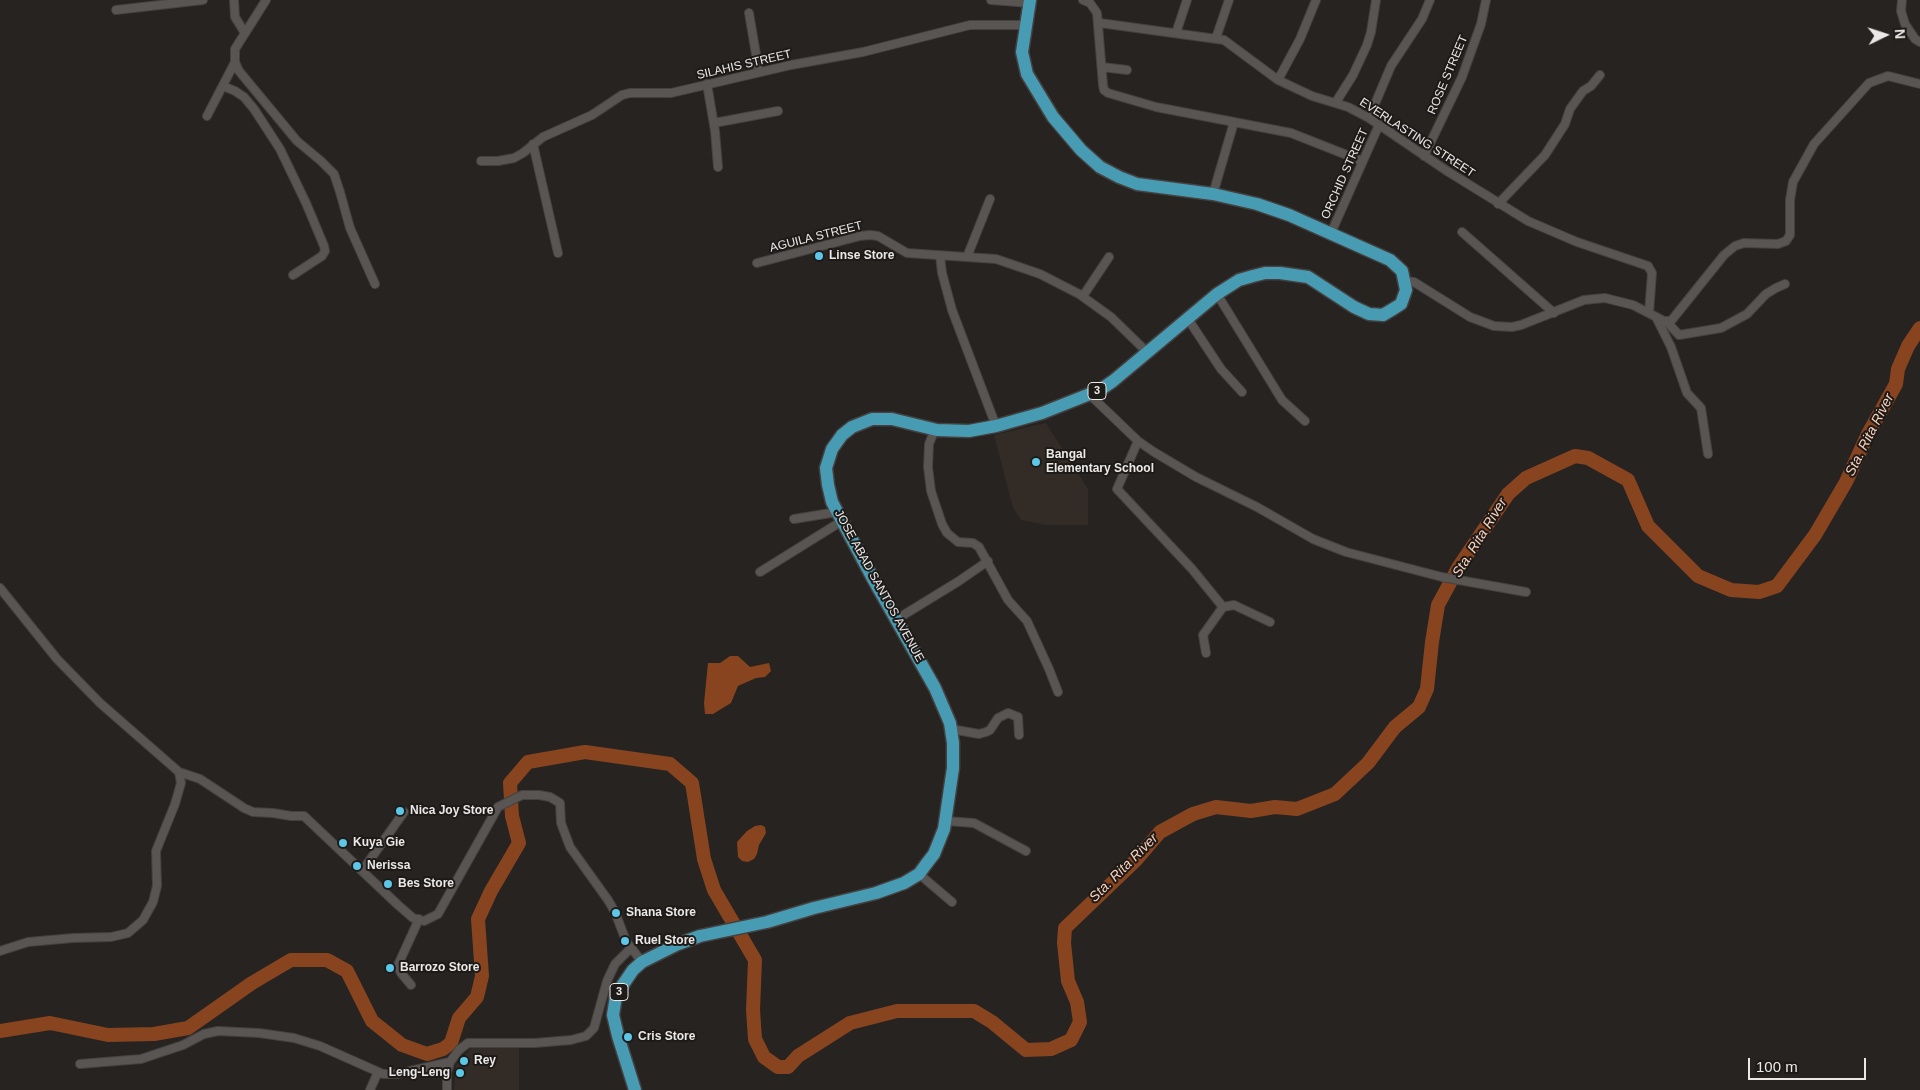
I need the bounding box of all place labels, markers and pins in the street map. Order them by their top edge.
place label: Linse Store [829,249,894,263]
marker: Linse Store [813,250,825,262]
place label: Bangal Elementary School [1046,448,1154,476]
marker: Bangal Elementary School [1030,456,1042,468]
place label: Nica Joy Store [410,804,493,818]
marker: Nica Joy Store [394,805,406,817]
place label: Kuya Gie [353,836,405,850]
marker: Kuya Gie [337,837,349,849]
place label: Nerissa [367,859,410,873]
marker: Nerissa [351,860,363,872]
place label: Bes Store [398,877,454,891]
marker: Bes Store [382,878,394,890]
place label: Shana Store [626,906,696,920]
marker: Shana Store [610,907,622,919]
place label: Ruel Store [635,934,695,948]
marker: Ruel Store [619,935,631,947]
place label: Barrozo Store [400,961,479,975]
marker: Barrozo Store [384,962,396,974]
place label: Cris Store [638,1030,695,1044]
marker: Cris Store [622,1031,634,1043]
place label: Rey [474,1054,496,1068]
marker: Rey [458,1055,470,1067]
place label: Leng-Leng [389,1066,450,1080]
marker: Leng-Leng [454,1067,466,1079]

